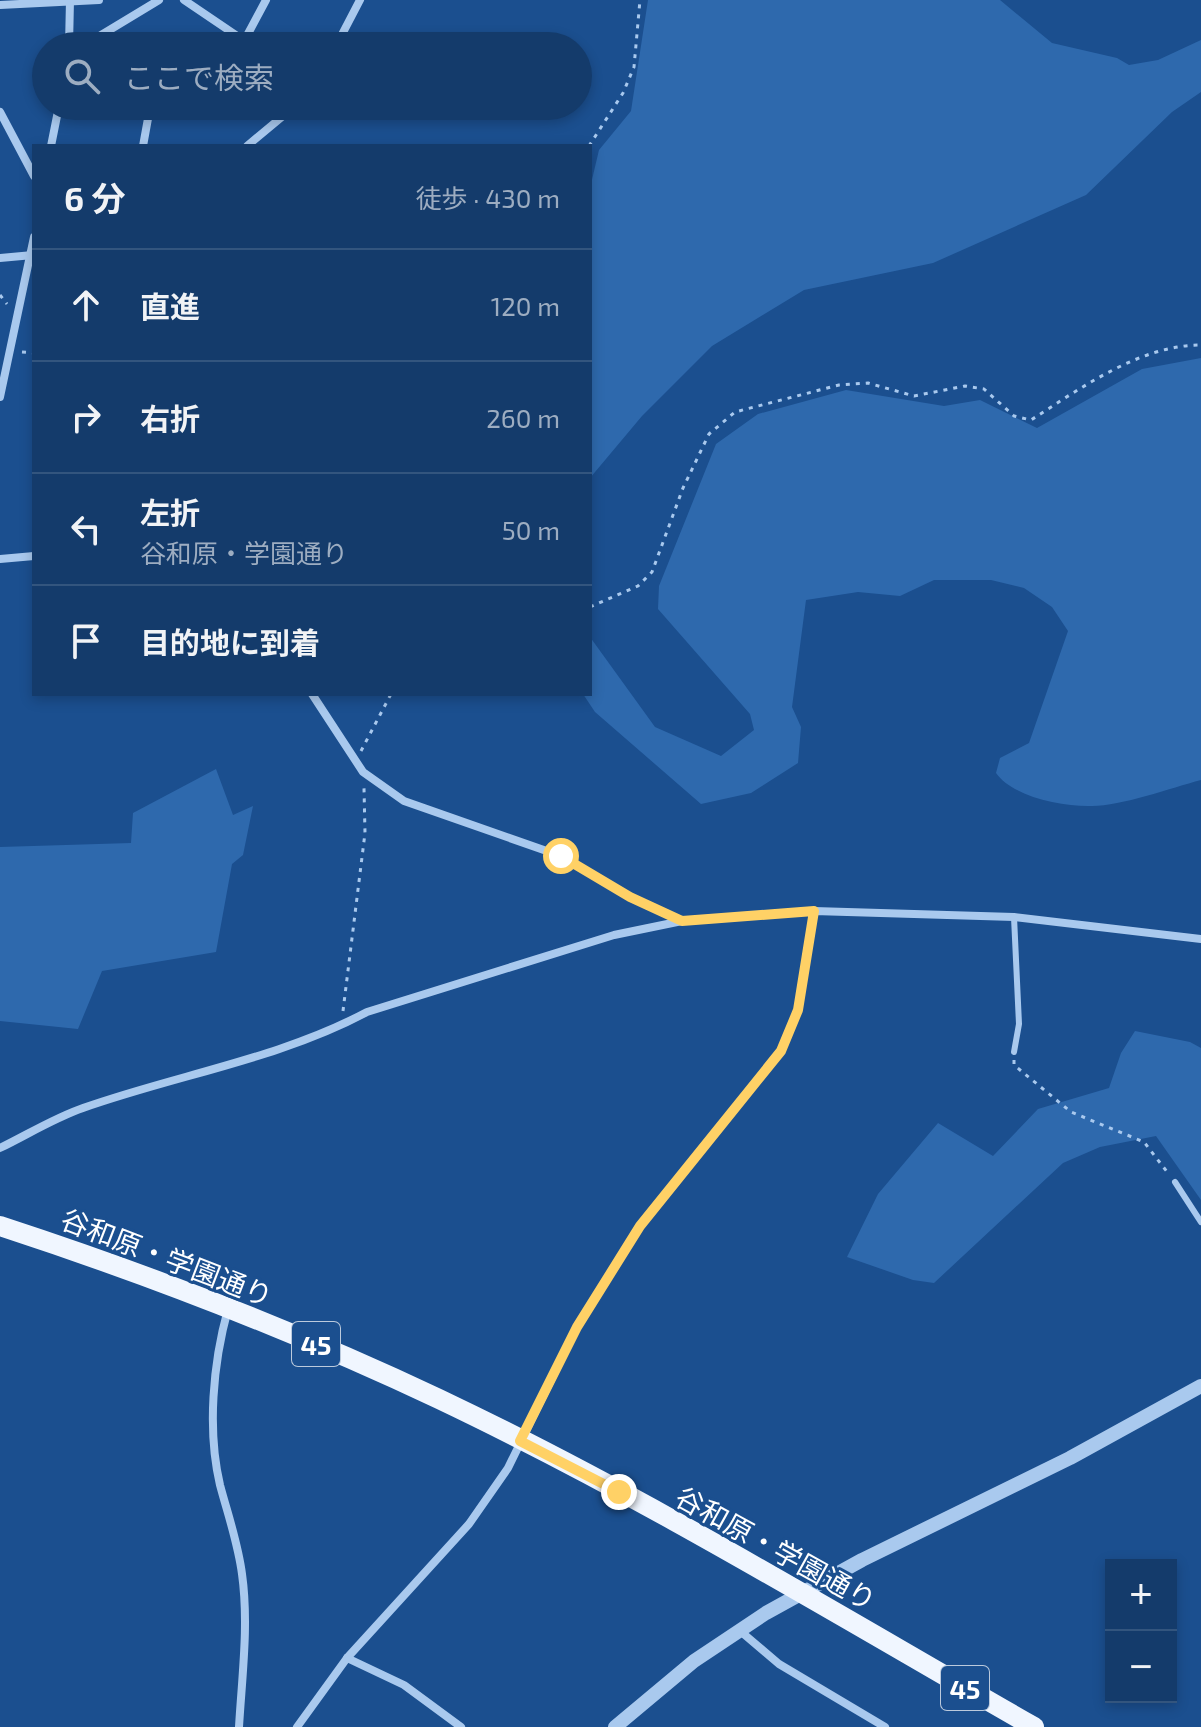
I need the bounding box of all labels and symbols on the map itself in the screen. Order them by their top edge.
route start [543,838,579,874]
street label: 谷和原・学園通り [56,1201,278,1313]
road number: 45 [292,1322,340,1366]
route end [601,1474,637,1510]
street label: 谷和原・学園通り [670,1479,882,1617]
road number: 45 [941,1666,989,1710]

